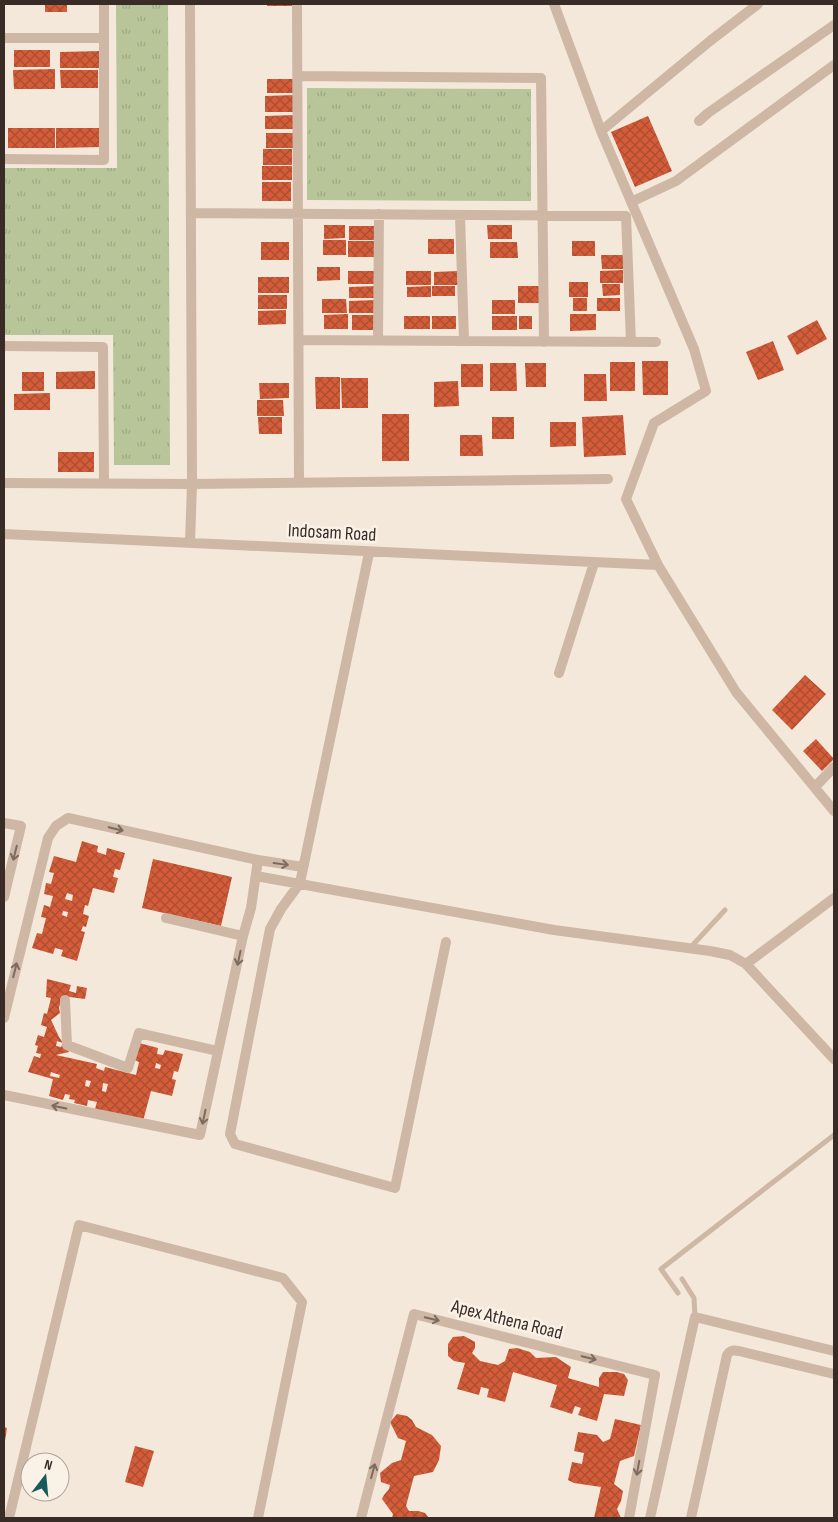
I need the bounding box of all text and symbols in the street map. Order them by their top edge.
street label: Indosam Road [287,519,377,547]
one-way arrow [108,825,124,834]
one-way arrow [10,845,19,861]
one-way arrow [272,859,288,869]
one-way arrow [233,950,243,966]
one-way arrow [11,963,20,979]
one-way arrow [51,1101,67,1111]
one-way arrow [199,1109,208,1125]
street label: Apex Athena Road [448,1295,565,1345]
one-way arrow [423,1315,439,1324]
one-way arrow [581,1354,597,1363]
north arrow [20,1452,70,1502]
text: N [43,1456,54,1474]
one-way arrow [632,1460,642,1476]
one-way arrow [369,1464,379,1480]

